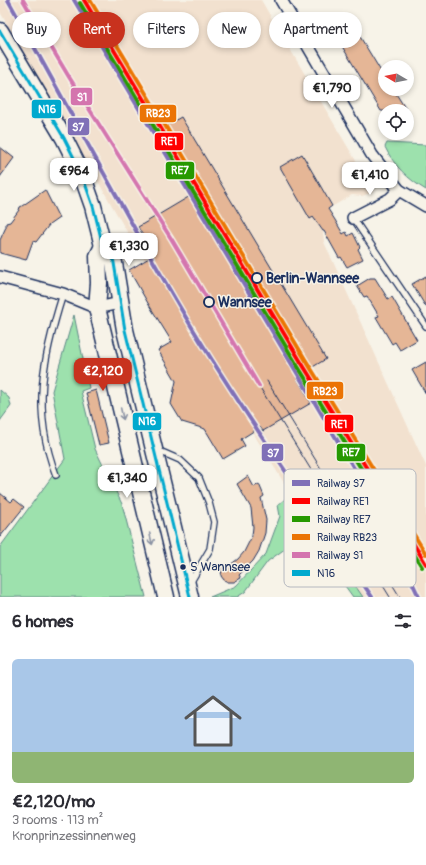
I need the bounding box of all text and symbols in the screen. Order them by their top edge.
chip: Buy [12,12,61,48]
chip: Rent [69,12,125,48]
chip: Filters [133,12,199,48]
chip: New [207,12,261,48]
chip: Apartment [269,12,362,48]
north arrow [378,60,414,96]
map controls [378,60,414,140]
pin: €1,790 [299,75,365,109]
text: €1,790 [312,80,352,96]
line badge: S1 [70,87,93,106]
text: S1 [77,91,87,104]
line badge: N16 [31,99,62,119]
text: N16 [38,103,57,116]
line badge: RB23 [139,104,177,123]
button: locate [378,104,414,140]
text: RB23 [146,107,170,120]
line badge: S7 [67,117,90,136]
text: S7 [72,121,84,134]
line badge: RE1 [154,132,184,151]
text: RE1 [161,135,177,148]
pin: €964 [50,158,98,192]
line badge: RE7 [165,161,195,180]
pin: €1,410 [337,162,403,196]
text: €964 [59,163,89,179]
text: RE7 [171,164,189,177]
text: €1,410 [351,167,389,183]
pin: €1,330 [96,233,162,267]
text: €1,330 [109,238,149,254]
place label: Berlin-Wannsee [266,270,360,287]
marker: Berlin-Wannsee [251,272,263,284]
place label: Wannsee [218,294,273,311]
marker: Wannsee [203,296,215,308]
pin: €2,120 [70,358,136,392]
text: €2,120 [83,363,123,379]
line badge: RB23 [306,381,344,400]
text: RB23 [313,385,337,398]
one-way arrow [119,407,127,420]
line badge: N16 [132,412,162,431]
line badge: RE1 [324,414,354,433]
text: N16 [138,415,157,428]
text: RE1 [331,418,347,431]
line badge: S7 [261,443,284,462]
line badge: RE7 [336,443,366,462]
text: RE7 [342,446,360,459]
text: S7 [267,447,279,460]
pin: €1,340 [94,465,160,499]
legend [284,469,416,587]
text: €1,340 [107,470,147,486]
text: Railway S7 [317,477,365,490]
text: Railway RE1 [317,495,369,508]
text: Railway RE7 [317,513,371,526]
text: Railway RB23 [317,531,377,544]
one-way arrow [148,533,156,546]
text: Railway S1 [317,549,363,562]
place label: S Wannsee [190,559,251,575]
marker: S Wannsee [178,562,188,572]
text: N16 [317,567,335,580]
icon: filters [392,610,414,632]
text: 6 homes [12,611,73,632]
icon: home [177,685,249,757]
text: €2,120/mo [12,791,95,812]
text: 3 rooms · 113 m² [12,812,103,828]
text: Kronprinzessinnenweg [12,828,136,844]

